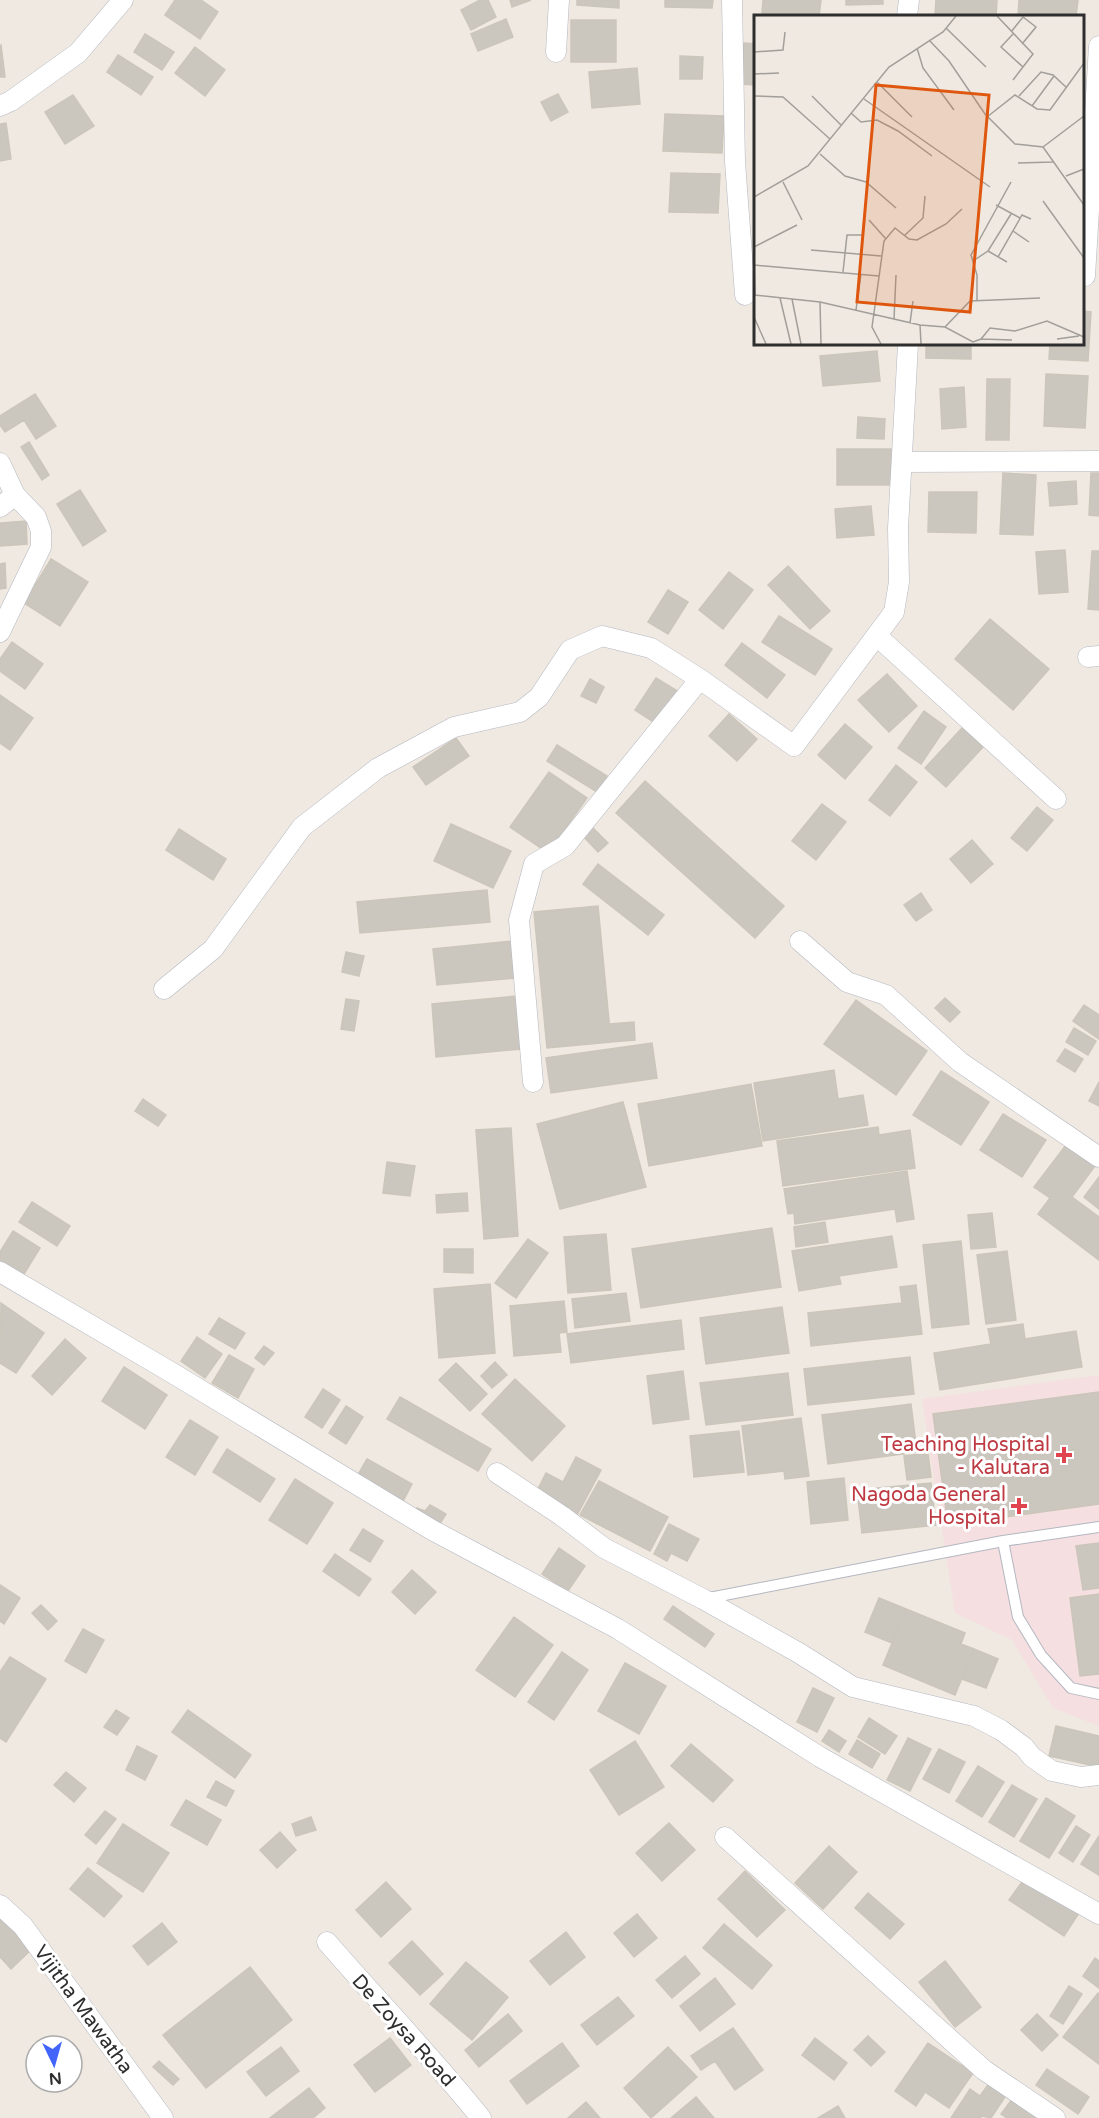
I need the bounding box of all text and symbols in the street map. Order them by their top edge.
inset map [754,15,1084,345]
place label: Teaching Hospital - Kalutara [881,1433,1050,1480]
marker: Teaching Hospital - Kalutara [1055,1446,1073,1464]
place label: Nagoda General Hospital [851,1483,1006,1530]
marker: Nagoda General Hospital [1010,1497,1028,1515]
street label: Vijitha Mawatha [28,1941,138,2079]
street label: De Zoysa Road [347,1970,460,2092]
north arrow [24,2034,84,2094]
text: N [48,2067,62,2088]

